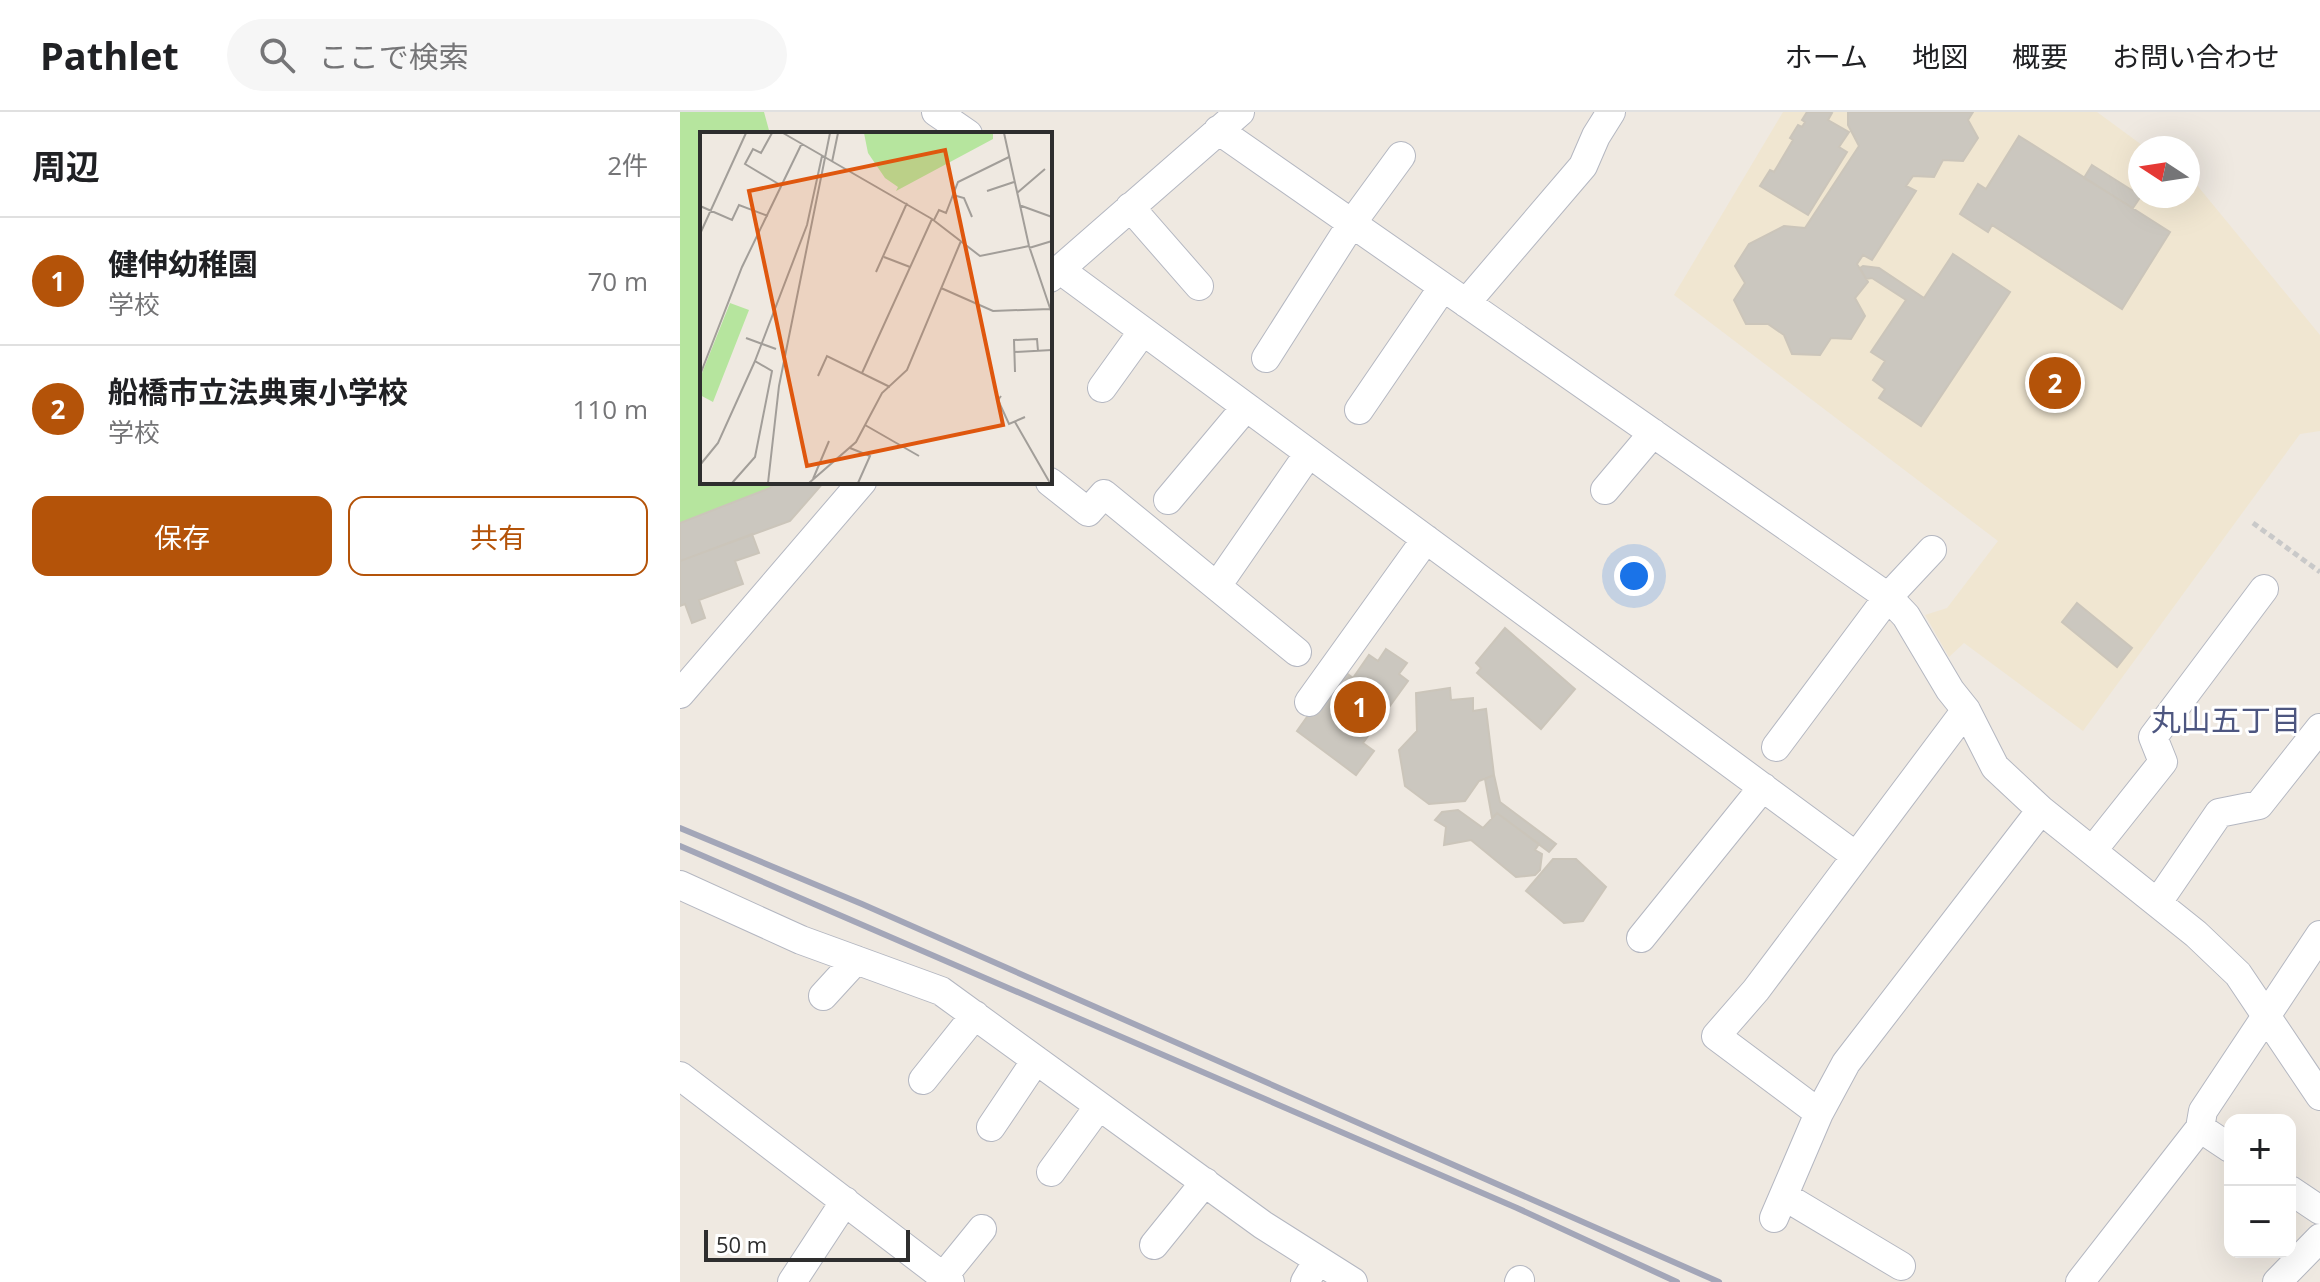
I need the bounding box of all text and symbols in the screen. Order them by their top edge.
search box [227,19,787,91]
text: Pathlet [40,29,179,81]
icon: search [255,33,299,77]
text: ここで検索 [319,36,469,77]
text: ホーム [1785,37,1868,75]
text: 地図 [1912,37,1968,75]
text: 概要 [2012,37,2068,75]
text: お問い合わせ [2112,37,2280,75]
inset map [700,132,1052,484]
north arrow [2128,136,2200,208]
text: 周辺 [32,143,100,189]
text: 2件 [607,147,648,183]
text: 健伸幼稚園 [108,243,258,284]
text: 1 [51,263,65,299]
text: 70 m [587,263,648,299]
text: 学校 [108,286,160,322]
pin: 2 [2029,353,2081,413]
text: 船橋市立法典東小学校 [108,371,408,412]
text: 2 [51,391,65,427]
text: 110 m [573,391,648,427]
text: 学校 [108,414,160,450]
button: 保存 [32,496,332,576]
button: 共有 [348,496,648,576]
your location [1614,556,1654,596]
pin: 1 [1334,677,1386,737]
district label: 丸山五丁目 [2151,699,2301,740]
map controls [2224,1114,2296,1258]
button: + [2224,1114,2296,1186]
button: − [2224,1186,2296,1258]
scale bar [704,1226,910,1262]
text: 50 m [716,1229,767,1259]

